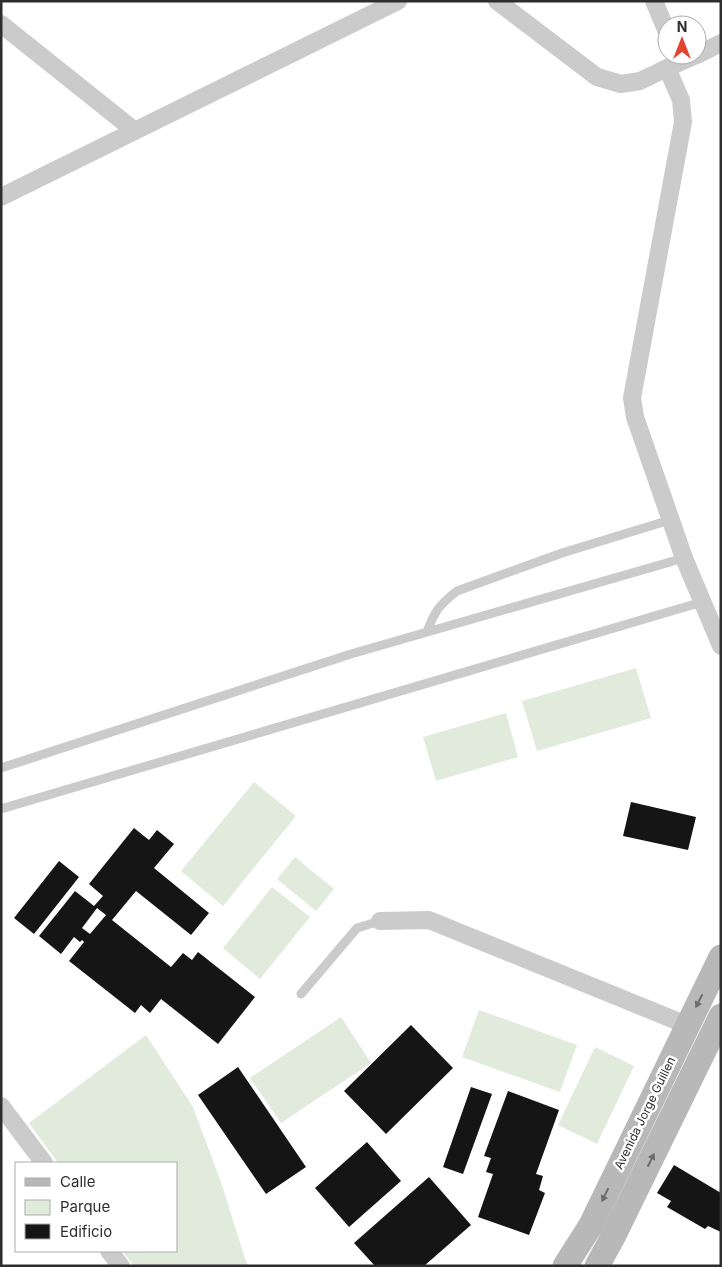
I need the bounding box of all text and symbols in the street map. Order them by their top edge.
north arrow [657,15,707,65]
text: N [677,18,687,35]
one-way arrow [695,994,703,1008]
street label: Avenida Jorge Guillen [611,1054,678,1172]
one-way arrow [647,1153,655,1167]
legend [15,1162,178,1252]
text: Calle [60,1172,95,1191]
one-way arrow [601,1187,610,1202]
text: Parque [60,1197,110,1216]
text: Edificio [60,1222,112,1241]

